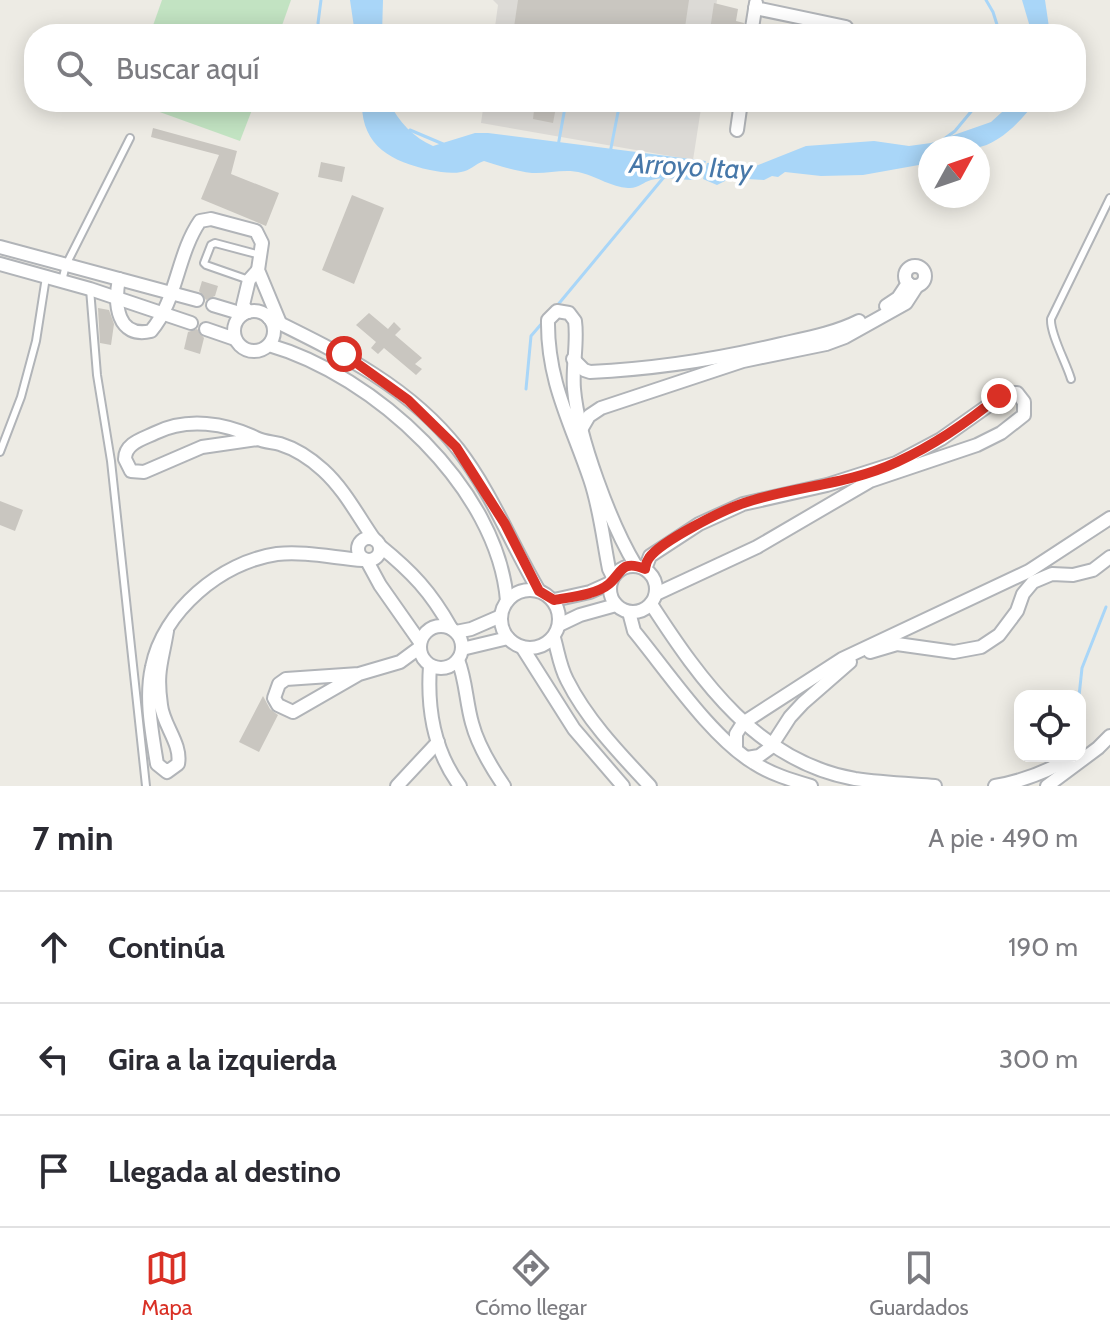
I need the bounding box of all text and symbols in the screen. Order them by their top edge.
search box [24,24,1086,112]
icon: search [52,46,96,90]
text: Buscar aquí [116,50,259,87]
north arrow [918,136,990,208]
water label: Arroyo Itay [627,146,754,186]
route start [326,336,362,372]
route end [981,378,1017,414]
map controls [1014,690,1086,762]
button: locate [1014,690,1086,762]
text: 7 min [32,817,113,859]
text: A pie · 490 m [928,822,1078,854]
icon: ahead [32,925,76,969]
text: Continúa [108,929,225,966]
text: 190 m [1008,931,1078,963]
icon: left [32,1037,76,1081]
text: Gira a la izquierda [108,1041,337,1078]
text: 300 m [999,1043,1078,1075]
icon: arrive [32,1149,76,1193]
text: Llegada al destino [108,1153,341,1190]
tab: Mapa [141,1246,192,1321]
tab: Cómo llegar [475,1246,587,1321]
tab: Guardados [869,1246,969,1321]

